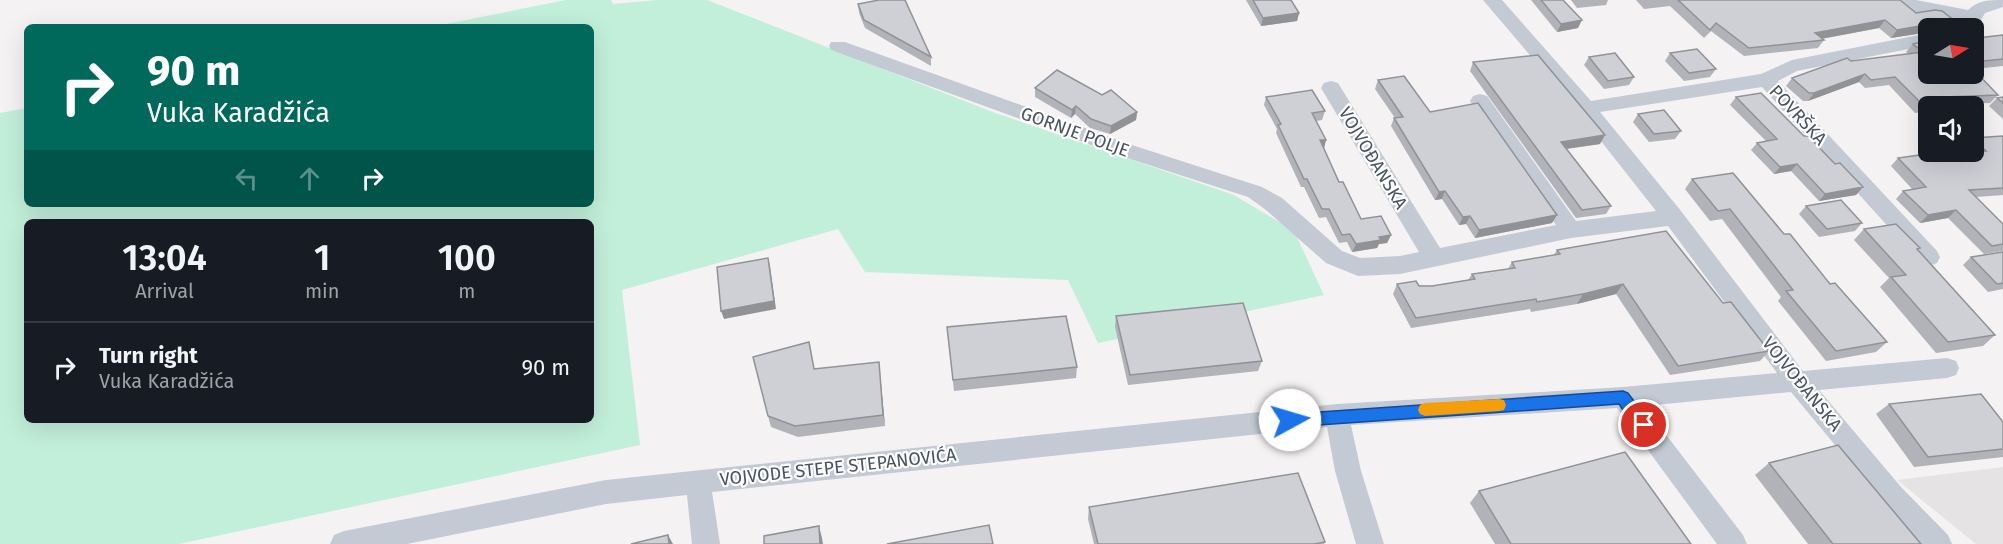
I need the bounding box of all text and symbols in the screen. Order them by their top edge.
north arrow [1918,18,1984,84]
map controls [1918,18,1984,162]
text: 90 m [147,46,241,96]
icon: right [48,48,126,126]
street label: POVRŠKA [1765,80,1832,150]
button: sound [1918,96,1984,162]
text: Vuka Karadžića [147,97,330,129]
street label: GORNJE POLJE [1018,102,1132,162]
street label: VOJVOĐANSKA [1334,103,1412,214]
icon: left [230,162,263,195]
icon: ahead [293,162,326,195]
icon: right [356,162,389,195]
text: 13:04 [122,236,207,280]
text: 1 [314,236,330,280]
text: 100 [438,236,496,280]
text: Arrival [135,279,194,303]
text: min [305,279,339,303]
text: m [458,279,475,303]
street label: VOJVOĐANSKA [1757,332,1847,436]
text: Turn right [99,342,198,369]
icon: right [48,351,81,384]
text: 90 m [521,354,570,381]
text: Vuka Karadžića [99,369,234,393]
position arrow [1258,388,1322,452]
pin [1618,399,1669,450]
icon: arrive [1627,408,1660,441]
street label: VOJVODE STEPE STEPANOVIĆA [719,444,958,490]

